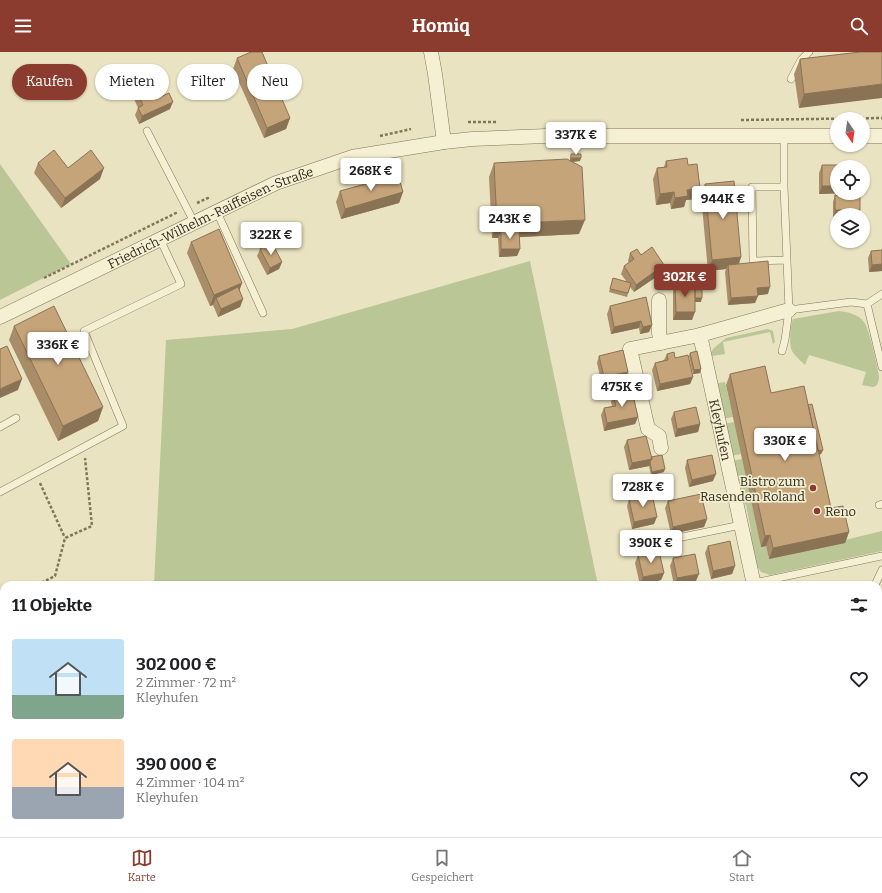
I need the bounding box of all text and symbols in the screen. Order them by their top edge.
icon: menu [12,15,34,37]
text: Homiq [412,15,470,37]
icon: search [848,15,870,37]
chip: Kaufen [12,64,87,100]
chip: Mieten [95,64,169,100]
chip: Filter [177,64,239,100]
chip: Neu [247,64,302,100]
north arrow [830,112,870,152]
map controls [830,112,870,248]
pin: 337K € [543,122,609,156]
text: 337K € [555,127,597,142]
pin: 268K € [338,158,404,192]
button: locate [830,160,870,200]
street label: Friedrich-Wilhelm-Raiffeisen-Straße [105,163,315,271]
text: 268K € [349,163,393,178]
pin: 944K € [690,186,756,220]
text: 944K € [701,191,745,206]
pin: 243K € [477,206,543,240]
button: layers [830,208,870,248]
text: 243K € [488,211,532,226]
pin: 322K € [238,222,304,256]
text: 322K € [250,227,292,242]
pin: 302K € [652,264,718,298]
text: 302K € [663,269,707,284]
pin: 336K € [25,332,91,366]
text: 336K € [36,337,80,352]
pin: 475K € [589,374,655,408]
text: 475K € [601,379,643,394]
street label: Kleyhufen [707,398,735,463]
pin: 330K € [752,428,818,462]
text: 330K € [763,433,807,448]
pin: 728K € [610,474,676,508]
place label: Bistro zum Rasenden Roland [700,474,806,504]
text: 728K € [622,479,664,494]
marker: Bistro zum Rasenden Roland [808,483,818,493]
place label: Reno [825,504,856,519]
marker: Reno [812,506,822,516]
pin: 390K € [618,530,684,564]
text: 390K € [629,535,673,550]
icon: filters [848,594,870,616]
text: 11 Objekte [12,595,92,616]
text: 302 000 € [136,654,216,675]
icon: home [44,655,92,703]
icon: heart [848,668,870,690]
text: 2 Zimmer · 72 m² [136,675,236,690]
text: Kleyhufen [136,690,198,705]
text: 390 000 € [136,754,217,775]
icon: home [44,755,92,803]
icon: heart [848,768,870,790]
text: 4 Zimmer · 104 m² [136,775,244,790]
text: Kleyhufen [136,790,198,805]
tab: Karte [128,847,156,884]
tab: Gespeichert [411,847,474,884]
tab: Start [729,847,754,884]

